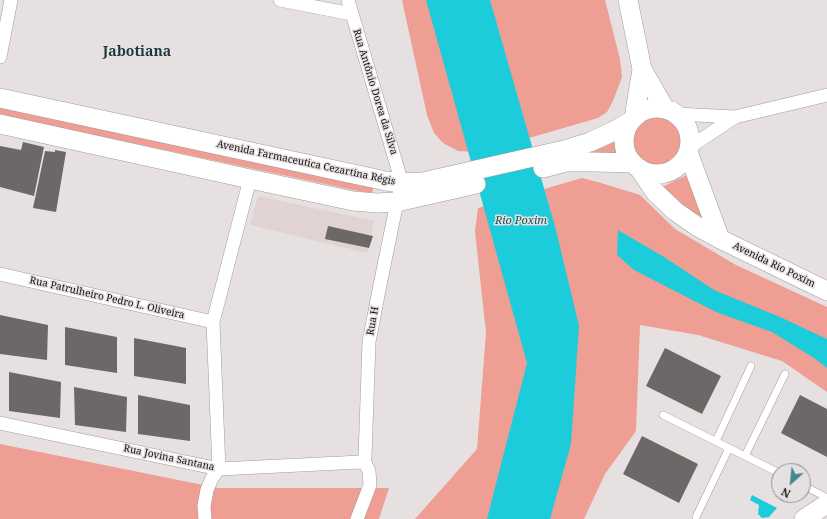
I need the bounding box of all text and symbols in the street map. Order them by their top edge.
street label: Rua Antônio Dorea da Silva [350,28,400,156]
district label: Jabotiana [103,44,171,60]
street label: Avenida Farmaceutica Cezartina Régis [216,138,396,188]
water label: Rio Poxim [495,214,547,228]
street label: Avenida Rio Poxim [731,240,817,290]
street label: Rua Patrulheiro Pedro L. Oliveira [28,274,186,322]
street label: Rua H [365,306,381,336]
street label: Rua Jovina Santana [122,442,216,474]
north arrow [771,463,811,503]
text: N [779,485,793,502]

